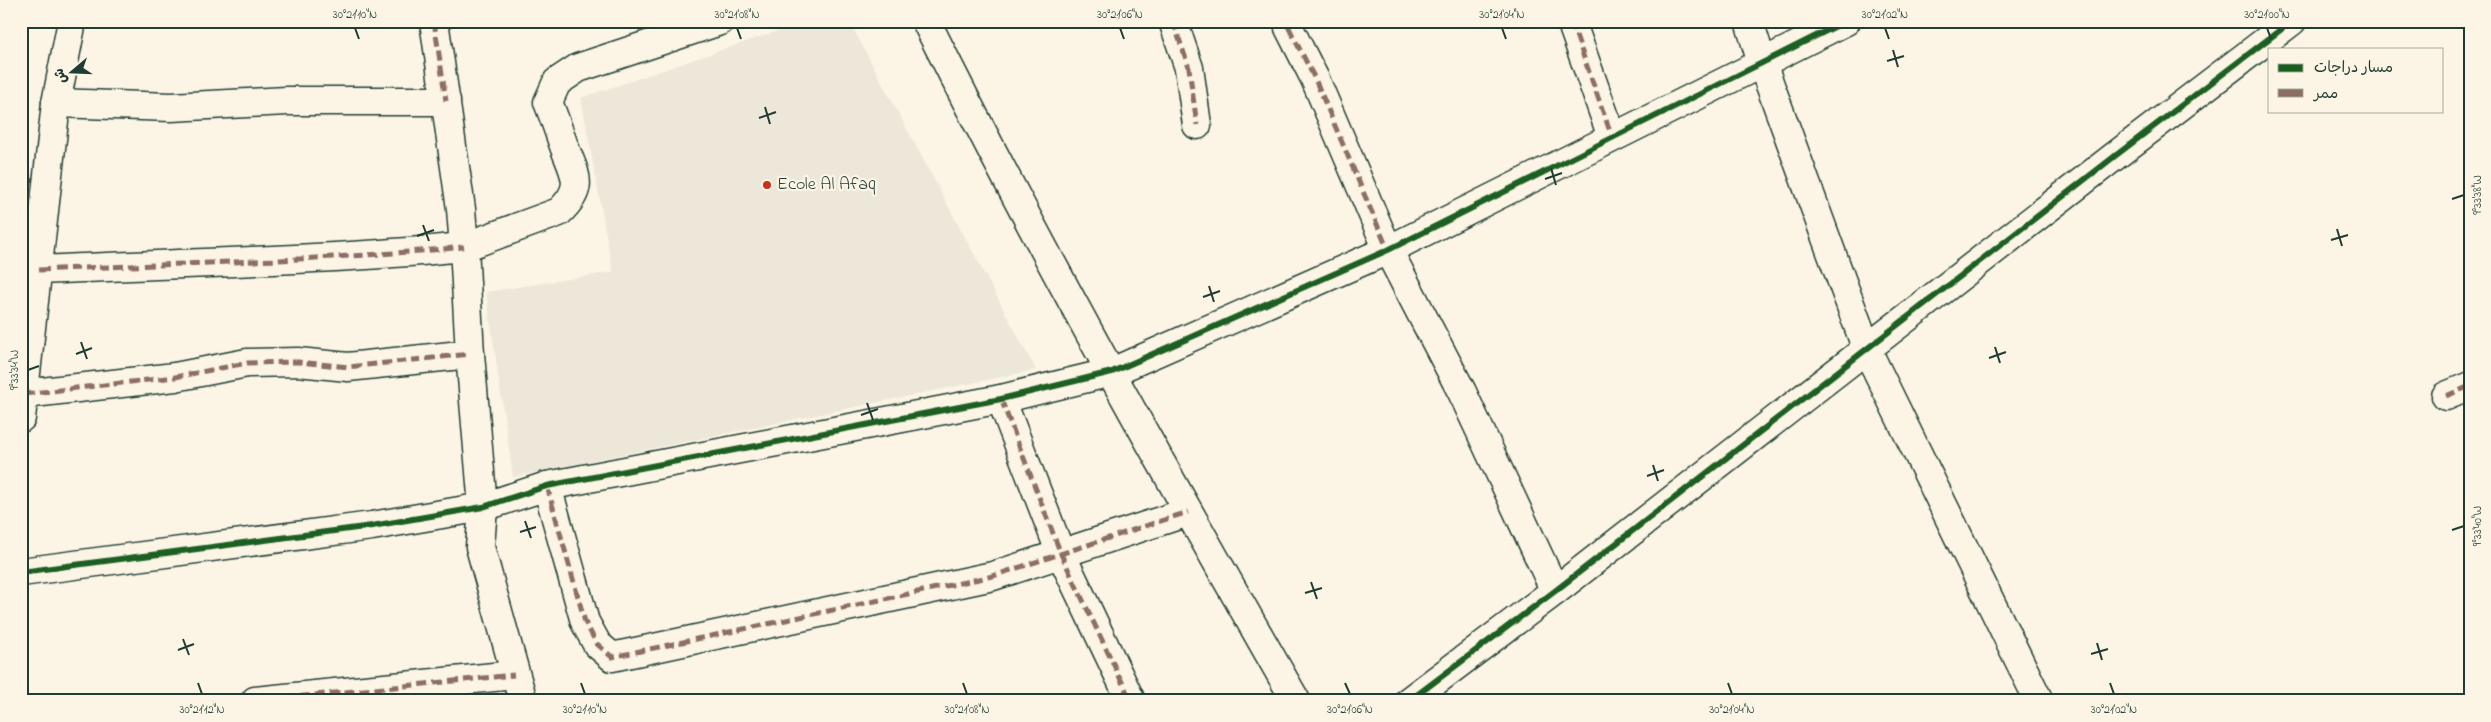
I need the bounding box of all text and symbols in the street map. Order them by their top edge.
text: 30°21'10"N [333,6,377,24]
text: 30°21'08"N [715,6,760,24]
text: 30°21'06"N [1097,6,1143,24]
text: 30°21'04"N [1479,6,1525,24]
text: 30°21'02"N [1862,6,1908,24]
text: 30°21'00"N [2244,6,2290,24]
north arrow [48,48,98,98]
legend [2268,48,2444,112]
text: مسار دراجات [2314,57,2393,79]
text: ش [49,65,74,86]
text: ممر [2312,83,2338,105]
place label: Ecole Al Afaq [777,172,876,198]
text: 9°33'38"W [2469,175,2487,215]
marker: Ecole Al Afaq [761,179,773,191]
text: 9°33'34"W [6,350,24,390]
text: 9°33'40"W [2469,506,2487,546]
text: 30°21'12"N [179,701,225,719]
text: 30°21'10"N [563,701,607,719]
text: 30°21'08"N [945,701,990,719]
text: 30°21'06"N [1327,701,1373,719]
text: 30°21'04"N [1709,701,1755,719]
text: 30°21'02"N [2091,701,2137,719]

